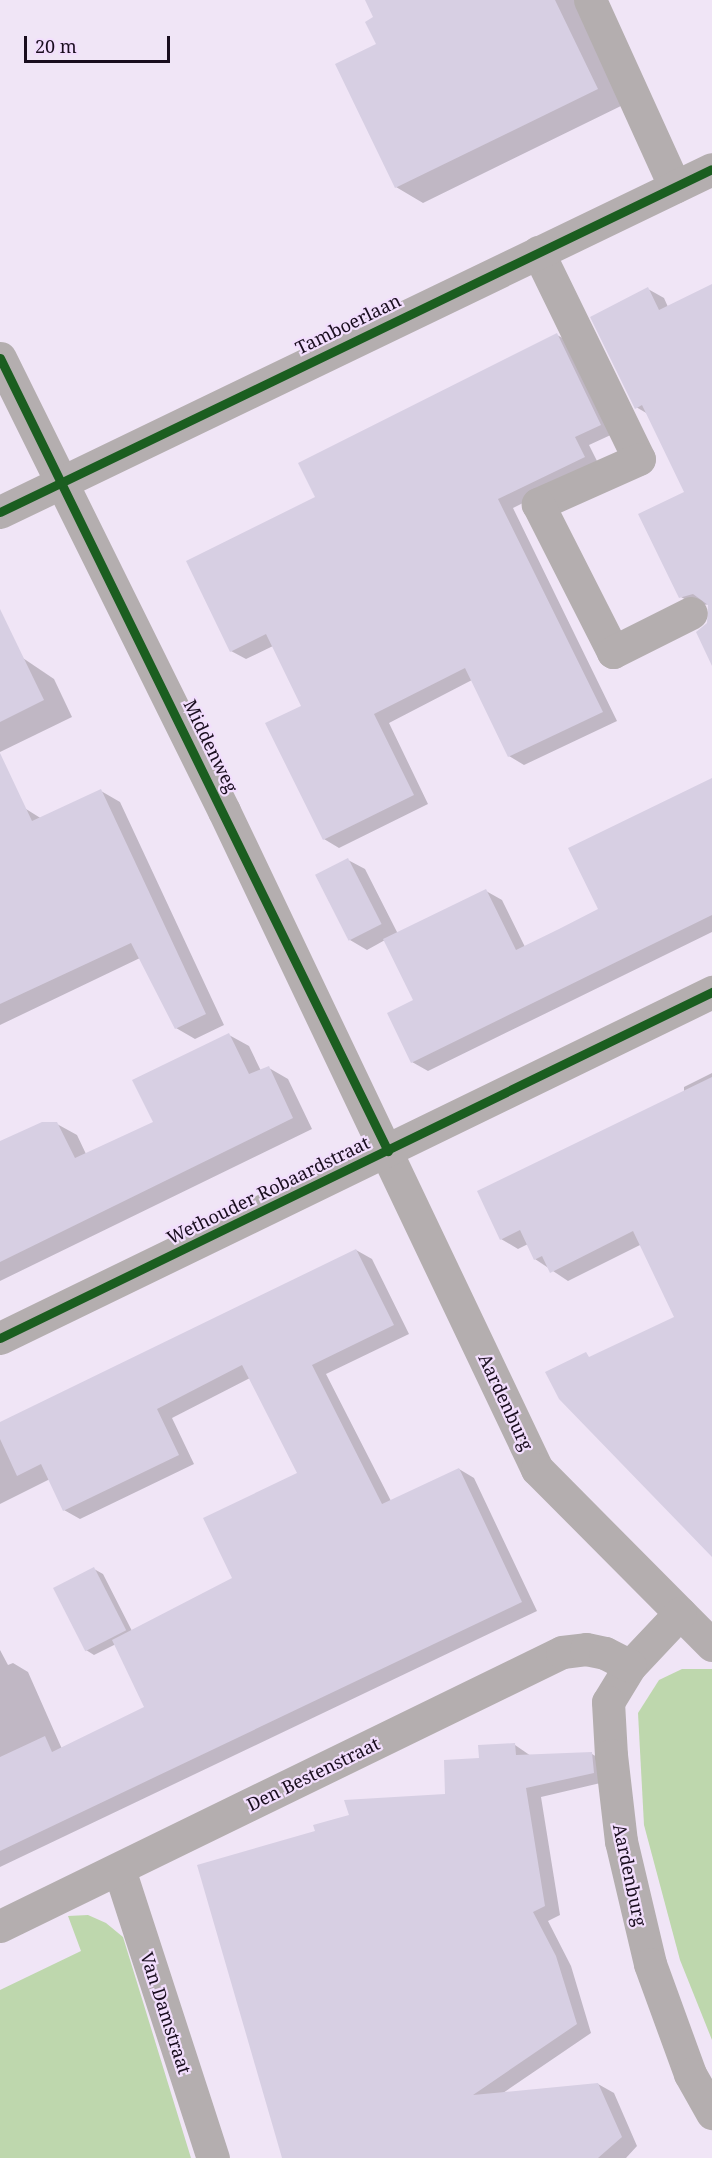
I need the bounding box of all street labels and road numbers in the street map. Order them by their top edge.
street label: Tamboerlaan [292,289,404,359]
street label: Middenweg [179,696,243,796]
street label: Wethouder Robaardstraat [163,1131,373,1249]
street label: Aardenburg [474,1350,538,1454]
street label: Den Bestenstraat [243,1732,383,1816]
street label: Aardenburg [609,1822,651,1928]
street label: Van Damstraat [136,1949,196,2077]

